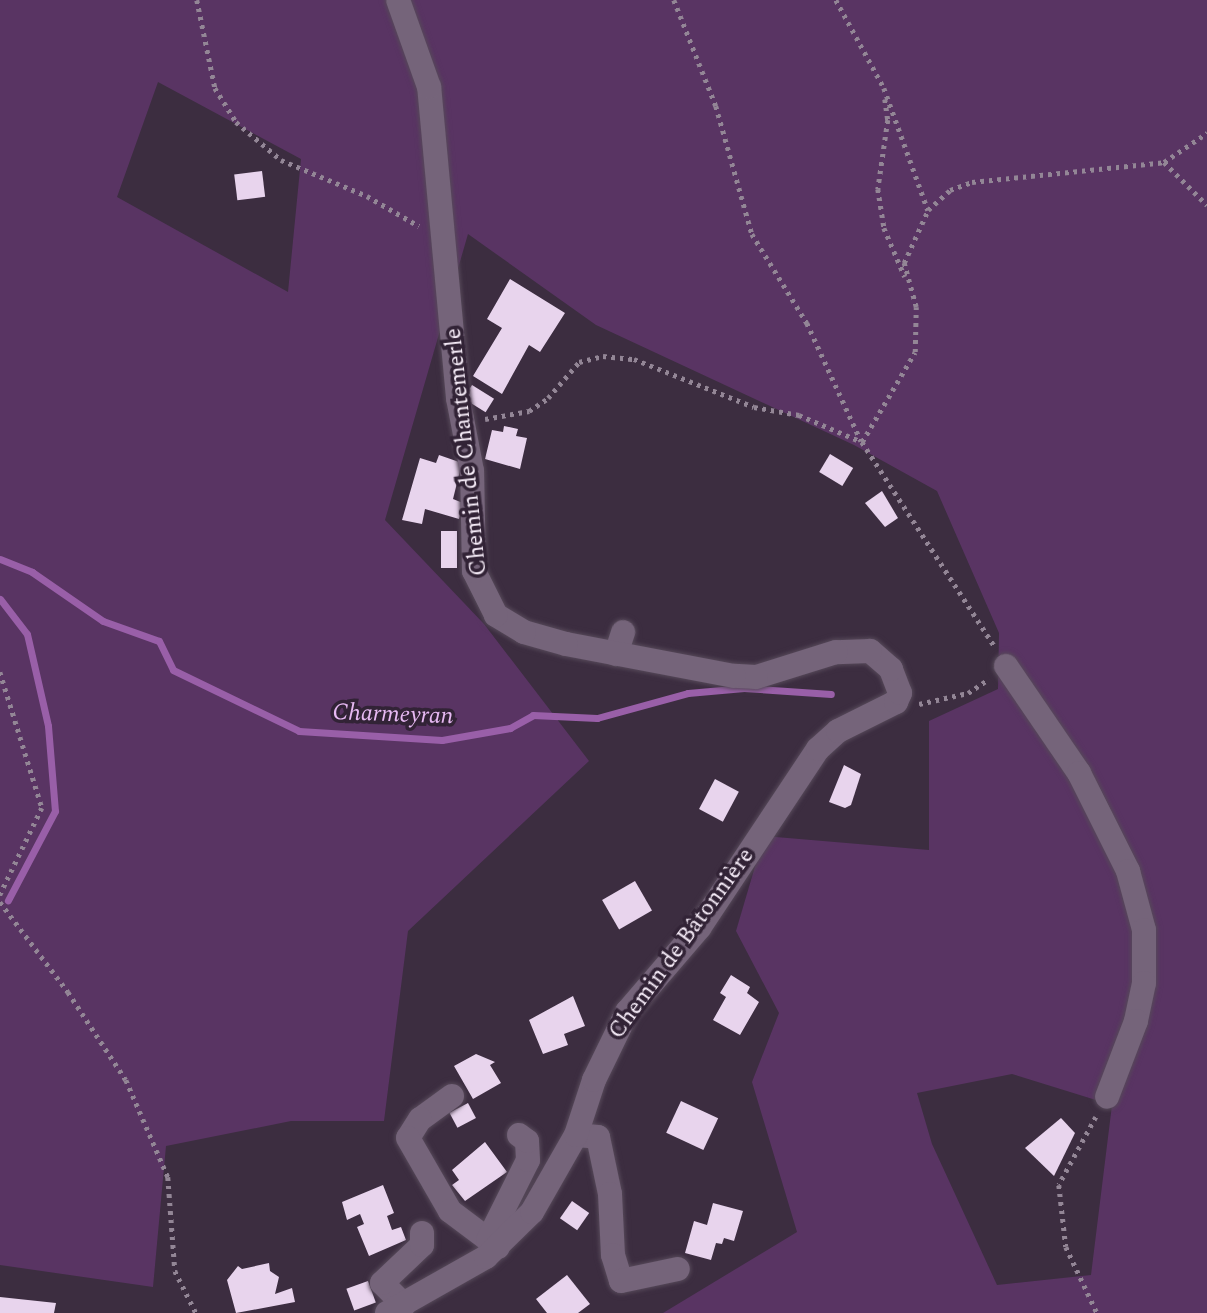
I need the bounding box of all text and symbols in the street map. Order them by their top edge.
street label: Chemin de Chantemerle [440,327,494,577]
water label: Charmeyran [332,698,454,732]
street label: Chemin de Bâtonnière [603,843,761,1045]

